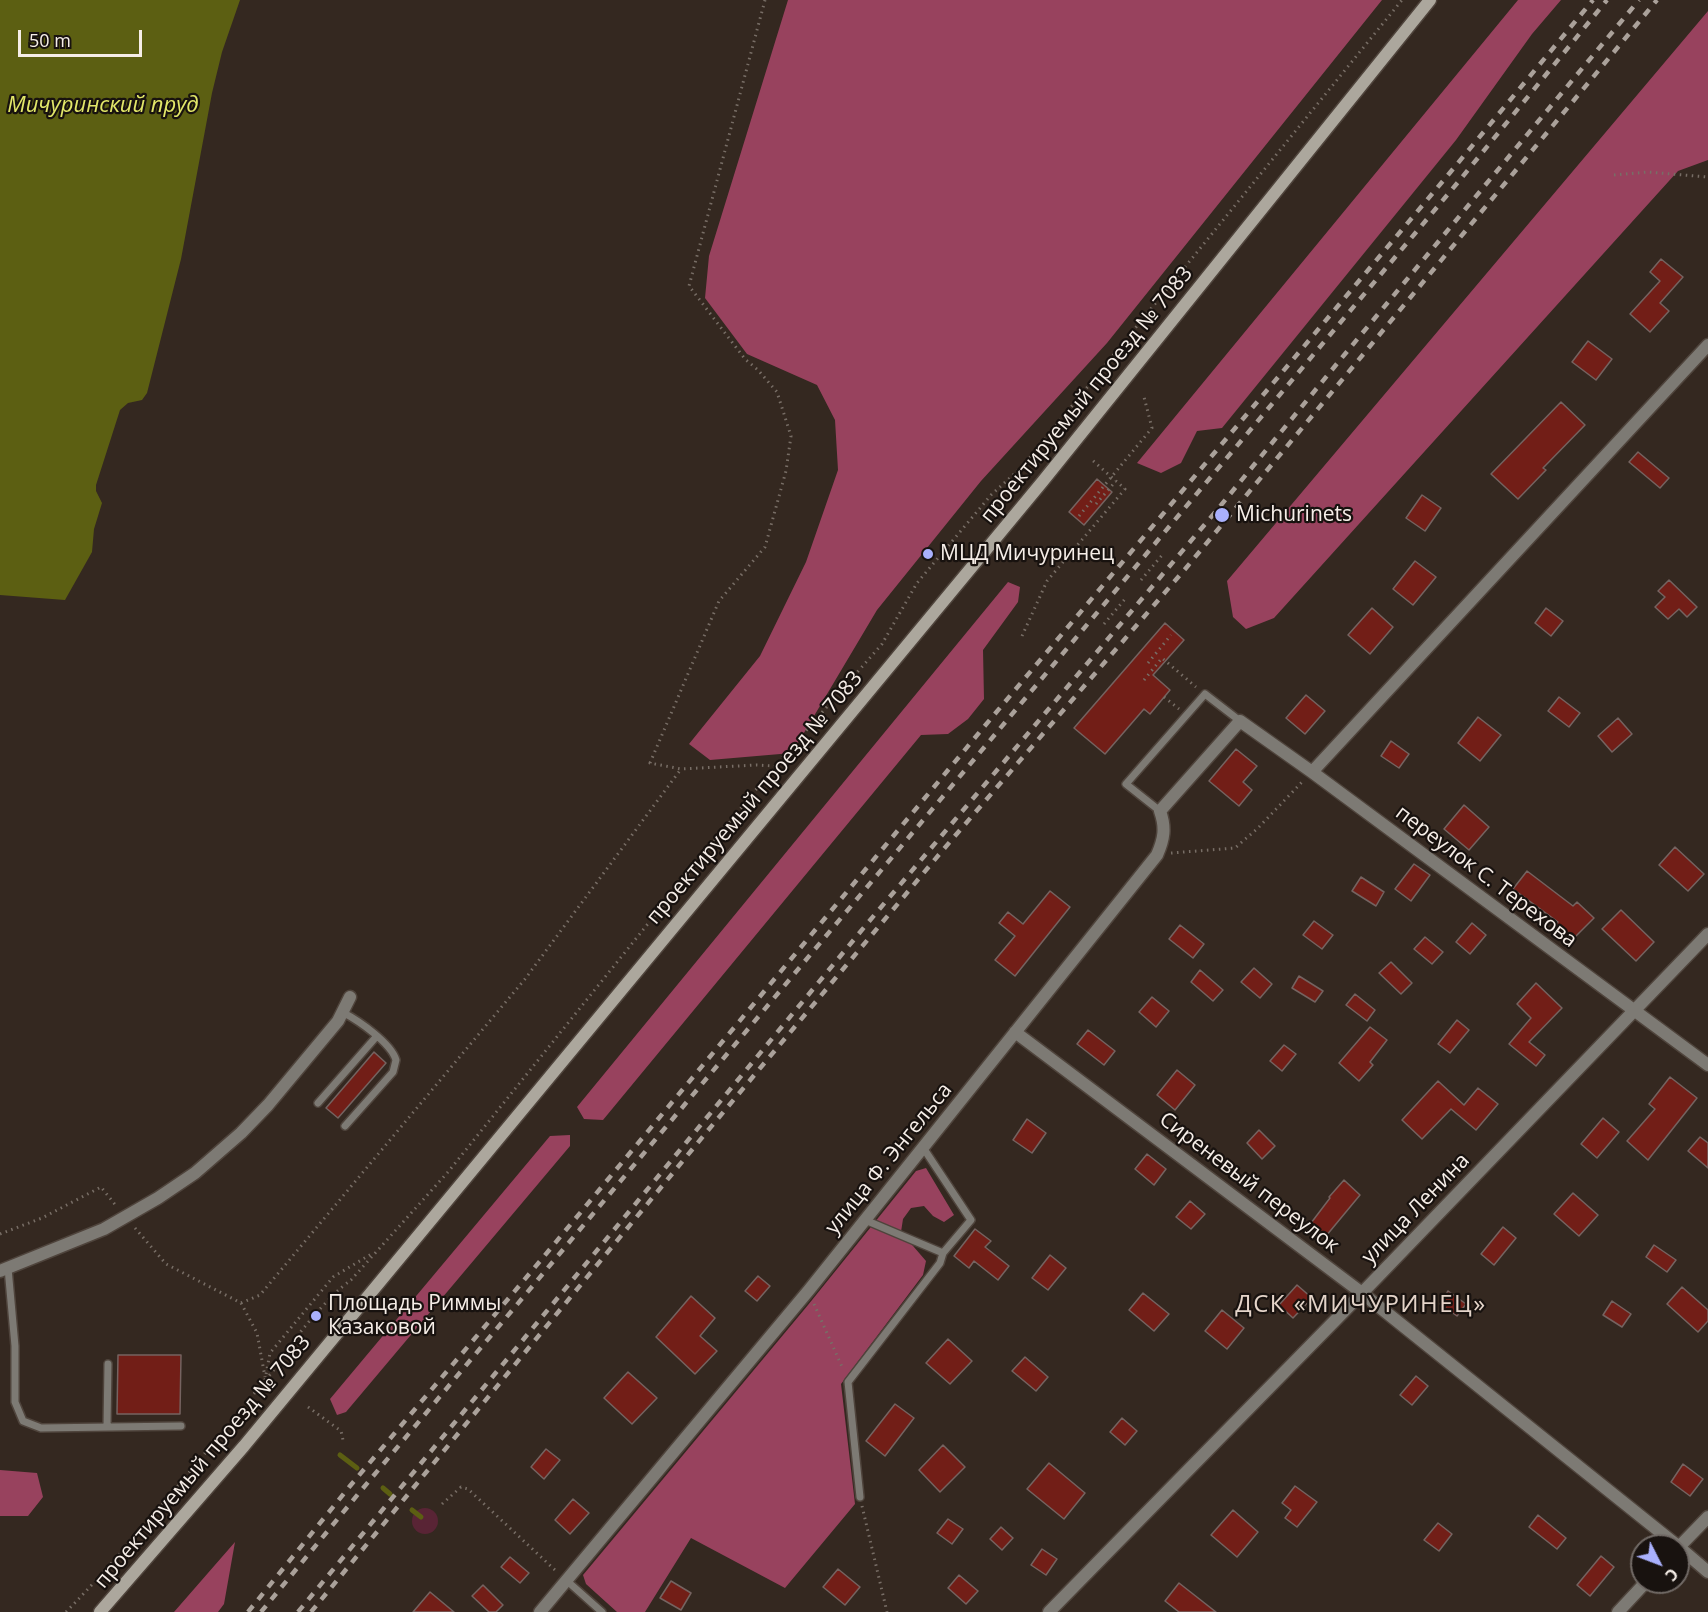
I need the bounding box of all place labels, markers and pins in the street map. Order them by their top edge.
place label: Michurinets [1236,502,1352,528]
marker: Michurinets [1213,506,1231,524]
place label: МЦД Мичуринец [940,541,1114,567]
marker: МЦД Мичуринец [921,547,935,561]
place label: Площадь Риммы Казаковой [328,1291,501,1341]
marker: Площадь Риммы Казаковой [309,1309,323,1323]

